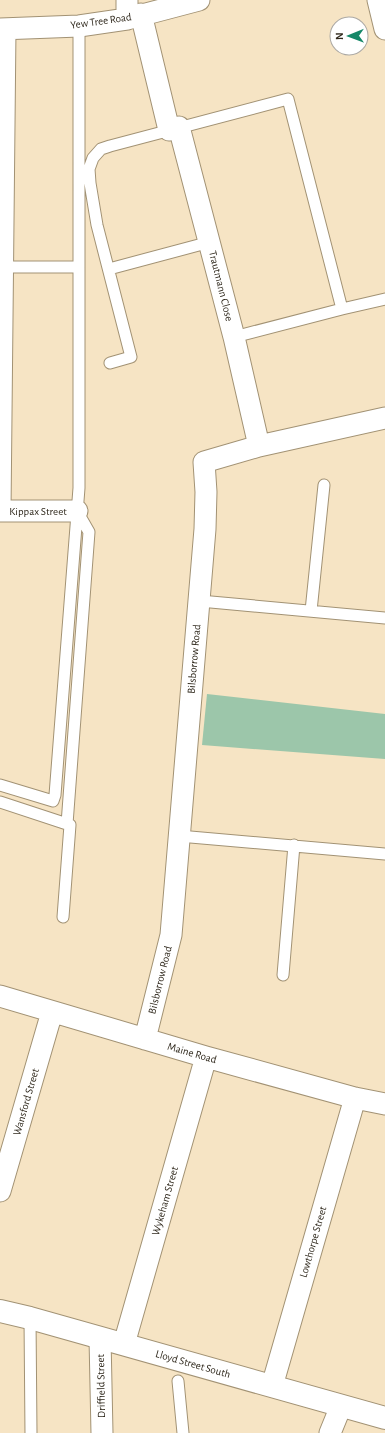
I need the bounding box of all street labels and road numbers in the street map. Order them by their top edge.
street label: Yew Tree Road [70,11,132,31]
street label: Trautmann Close [207,250,235,322]
street label: Kippax Street [9,506,67,517]
street label: Bilsborrow Road [185,623,203,694]
street label: Bilsborrow Road [146,945,174,1015]
street label: Maine Road [166,1041,218,1065]
street label: Wansford Street [11,1067,41,1137]
street label: Wykeham Street [150,1165,180,1237]
street label: Lowthorpe Street [298,1205,329,1279]
street label: Lloyd Street South [154,1348,232,1380]
street label: Driffield Street [95,1353,107,1418]

